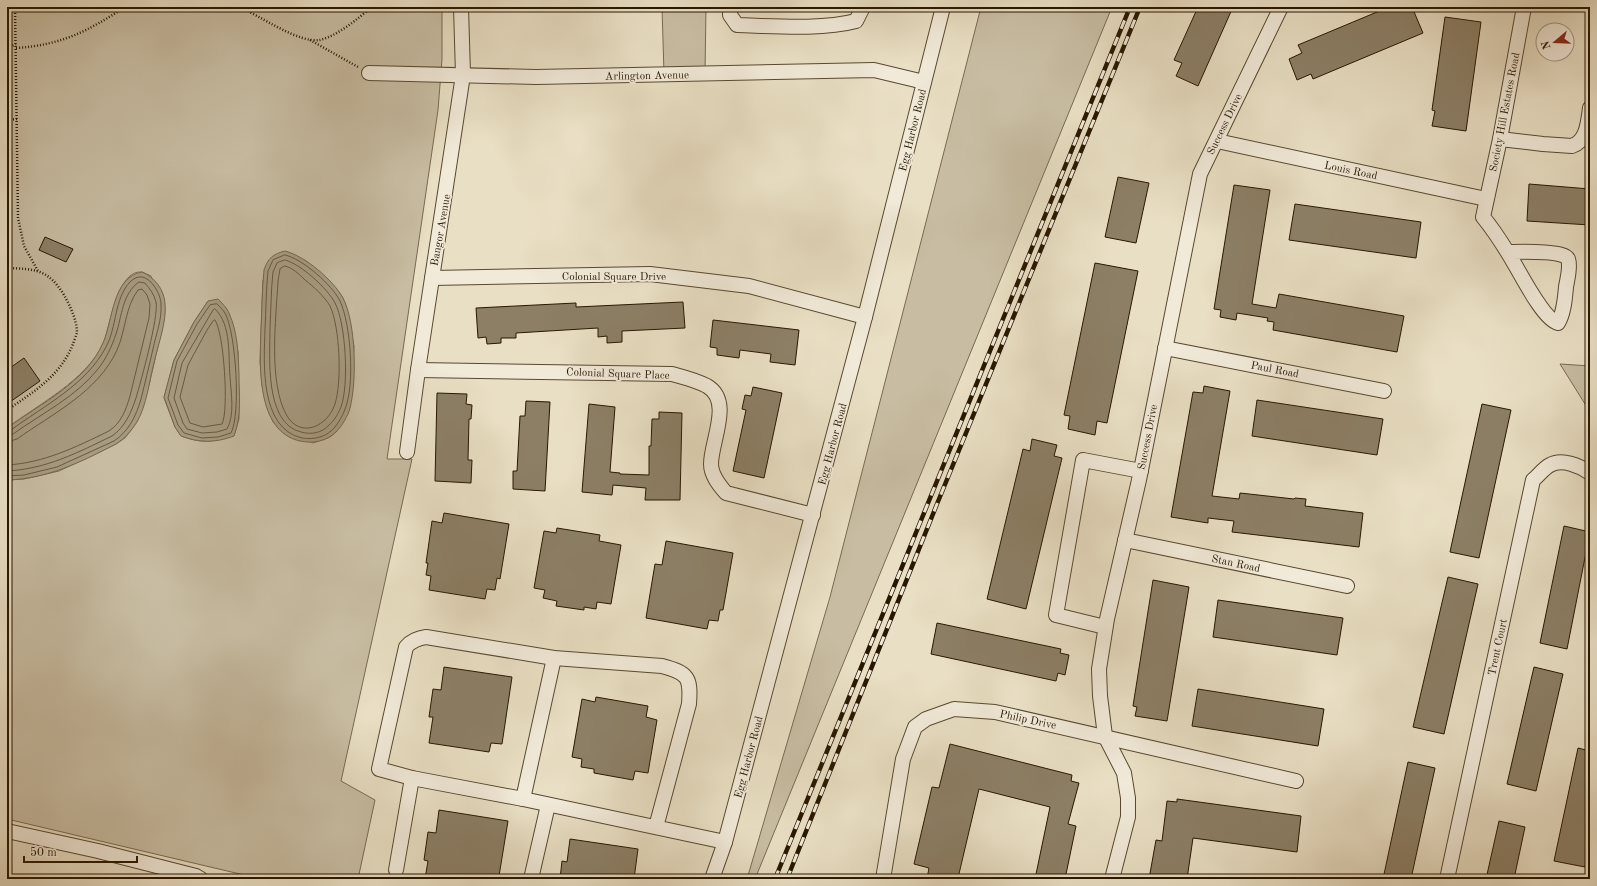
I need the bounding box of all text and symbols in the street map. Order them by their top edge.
north arrow [1535,22,1575,62]
text: N [1540,38,1554,51]
street label: Society Hill Estates Road [1488,51,1523,173]
street label: Arlington Avenue [605,70,689,83]
street label: Egg Harbor Road [898,88,929,173]
street label: Success Drive [1206,92,1245,157]
street label: Louis Road [1323,160,1379,183]
street label: Bangor Avenue [430,193,453,267]
street label: Colonial Square Drive [562,272,666,283]
street label: Paul Road [1250,360,1300,381]
street label: Colonial Square Place [566,367,670,382]
street label: Egg Harbor Road [817,402,850,487]
street label: Success Drive [1137,404,1160,471]
street label: Stan Road [1210,554,1261,575]
street label: Trent Court [1487,618,1510,677]
street label: Philip Drive [998,709,1057,732]
street label: Egg Harbor Road [733,715,766,800]
scale bar [24,838,137,864]
text: 50 m [30,846,57,859]

